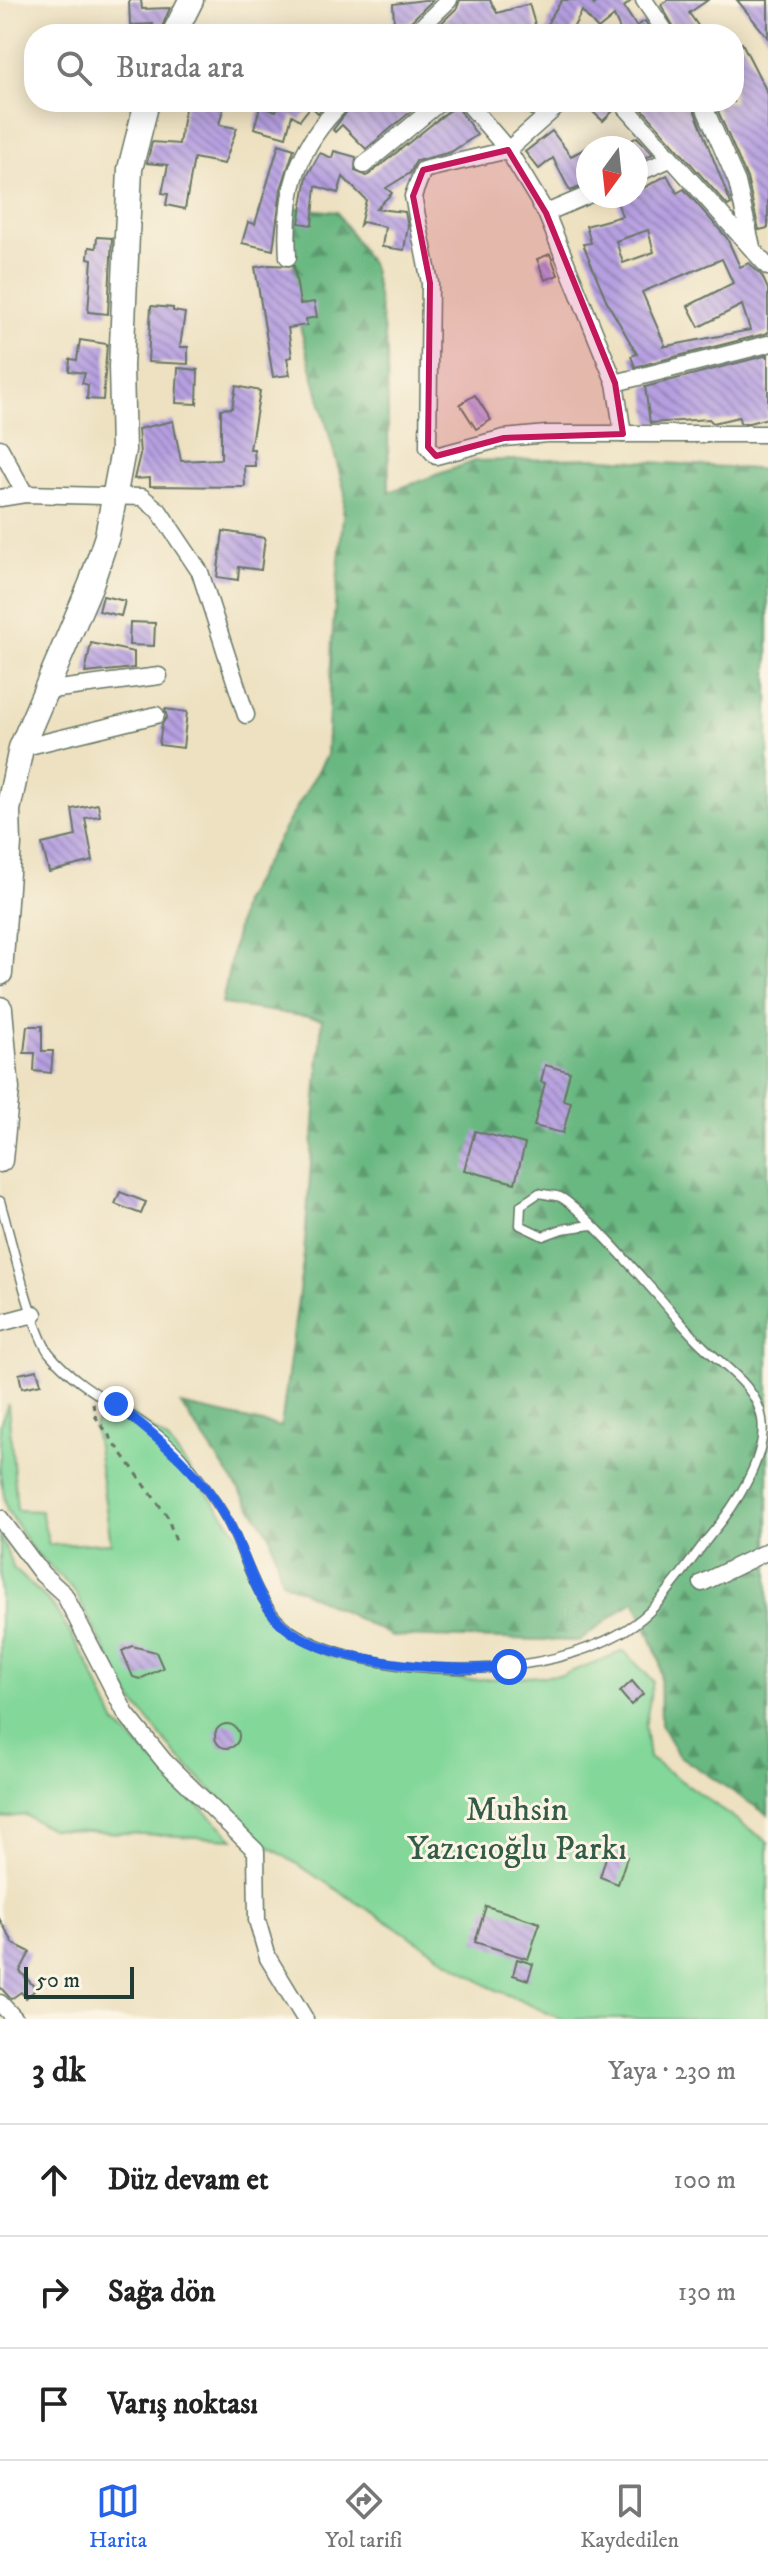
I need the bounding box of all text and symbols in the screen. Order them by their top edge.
search box [24,24,744,112]
icon: search [52,46,96,90]
text: Burada ara [116,50,244,87]
north arrow [576,136,648,208]
route end [98,1386,134,1422]
route start [491,1649,527,1685]
park label: Muhsin Yazıcıoğlu Parkı [407,1789,627,1870]
scale bar [24,1963,134,1999]
text: 50 m [36,1967,80,1994]
text: 3 dk [32,2050,86,2092]
text: Yaya · 230 m [608,2055,736,2088]
icon: ahead [32,2158,76,2202]
text: Düz devam et [108,2162,269,2199]
text: 100 m [673,2164,736,2197]
icon: right [32,2270,76,2314]
text: Sağa dön [108,2274,216,2311]
text: 130 m [678,2276,736,2309]
icon: arrive [32,2382,76,2426]
text: Varış noktası [108,2386,258,2423]
tab: Harita [89,2479,147,2554]
tab: Yol tarifi [325,2479,402,2554]
tab: Kaydedilen [580,2479,679,2554]

